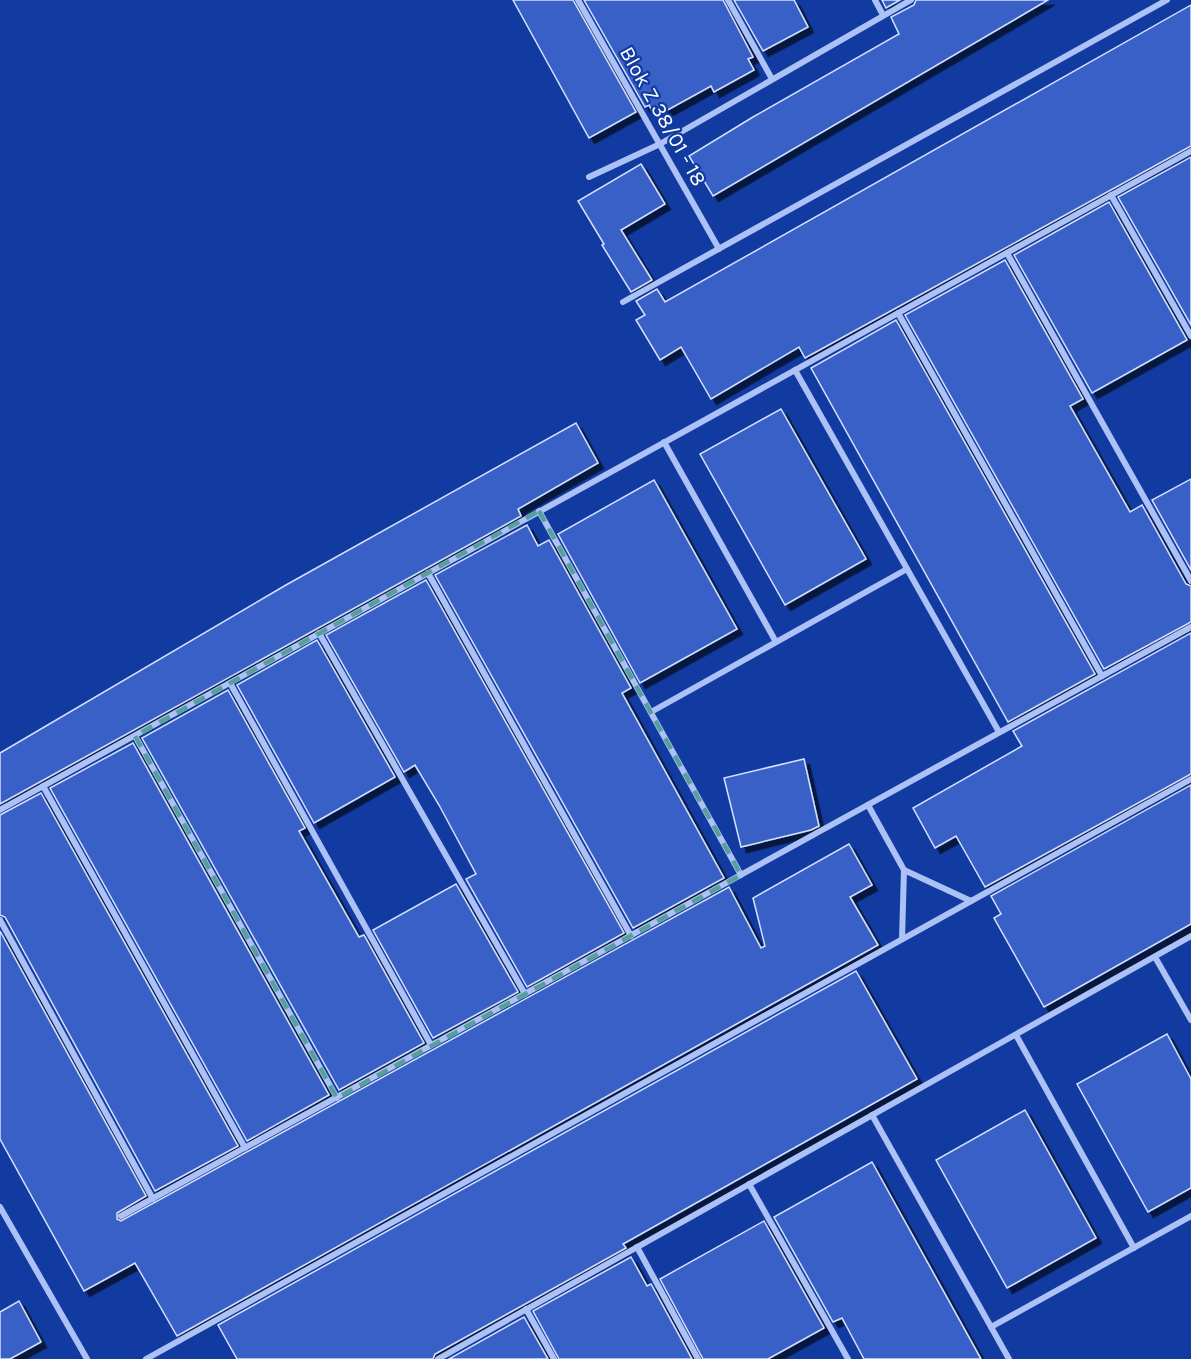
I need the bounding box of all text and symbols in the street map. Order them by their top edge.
street label: Blok Z 38/01 - 18 [615,42,711,190]

